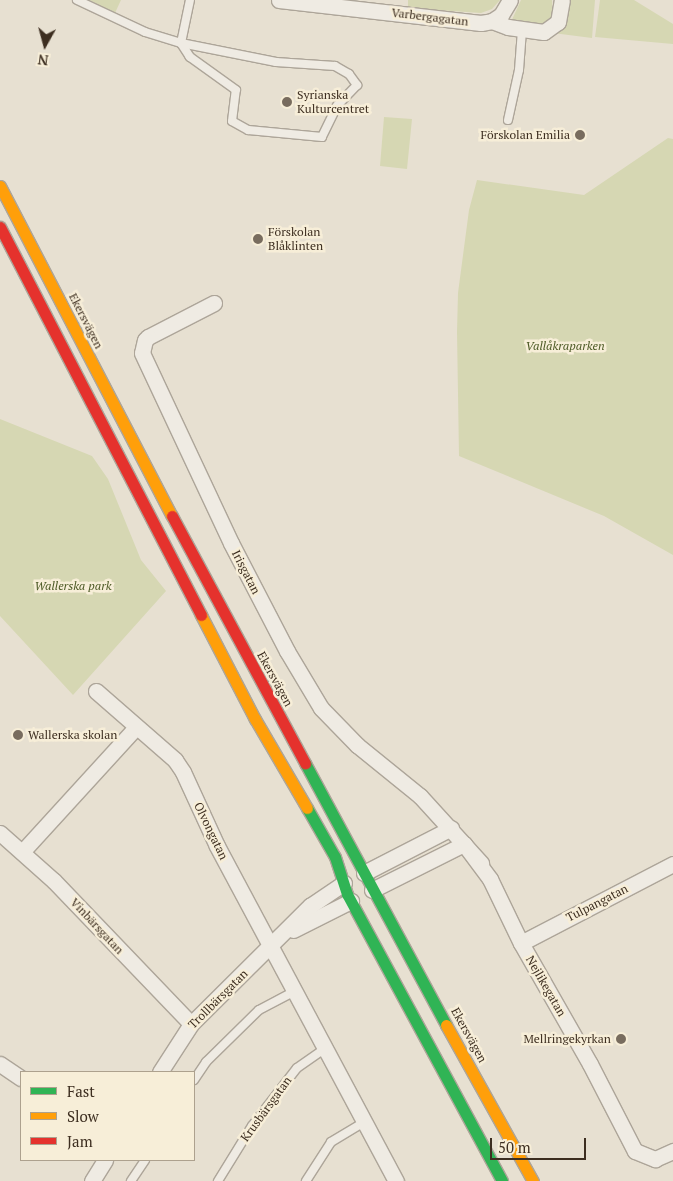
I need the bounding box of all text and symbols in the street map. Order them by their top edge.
street label: Varbergagatan [391,5,469,29]
north arrow [20,20,70,70]
text: N [37,50,50,70]
place label: Syrianska Kulturcentret [297,88,369,116]
marker: Syrianska Kulturcentret [281,96,293,108]
place label: Förskolan Emilia [480,128,570,142]
marker: Förskolan Emilia [574,129,586,141]
place label: Förskolan Blåklinten [268,225,323,253]
marker: Förskolan Blåklinten [252,233,264,245]
street label: Ekersvägen [66,291,106,351]
park label: Vallåkraparken [525,339,605,353]
street label: Irisgatan [229,548,263,596]
park label: Wallerska park [34,579,112,593]
street label: Ekersvägen [254,649,296,709]
place label: Wallerska skolan [28,728,117,742]
marker: Wallerska skolan [12,729,24,741]
street label: Olvongatan [191,800,231,862]
street label: Tulpangatan [564,881,630,925]
street label: Vinbärsgatan [67,895,127,957]
street label: Nejlikegatan [523,953,569,1019]
street label: Trollbärsgatan [185,966,251,1032]
street label: Ekersvägen [448,1005,490,1065]
place label: Mellringekyrkan [523,1032,611,1046]
marker: Mellringekyrkan [615,1033,627,1045]
legend [20,1071,195,1161]
street label: Krusbärsgatan [238,1074,294,1144]
text: Fast [67,1081,95,1101]
text: Slow [67,1106,99,1126]
scale bar [493,1128,589,1160]
text: Jam [67,1131,93,1151]
text: 50 m [498,1137,531,1157]

